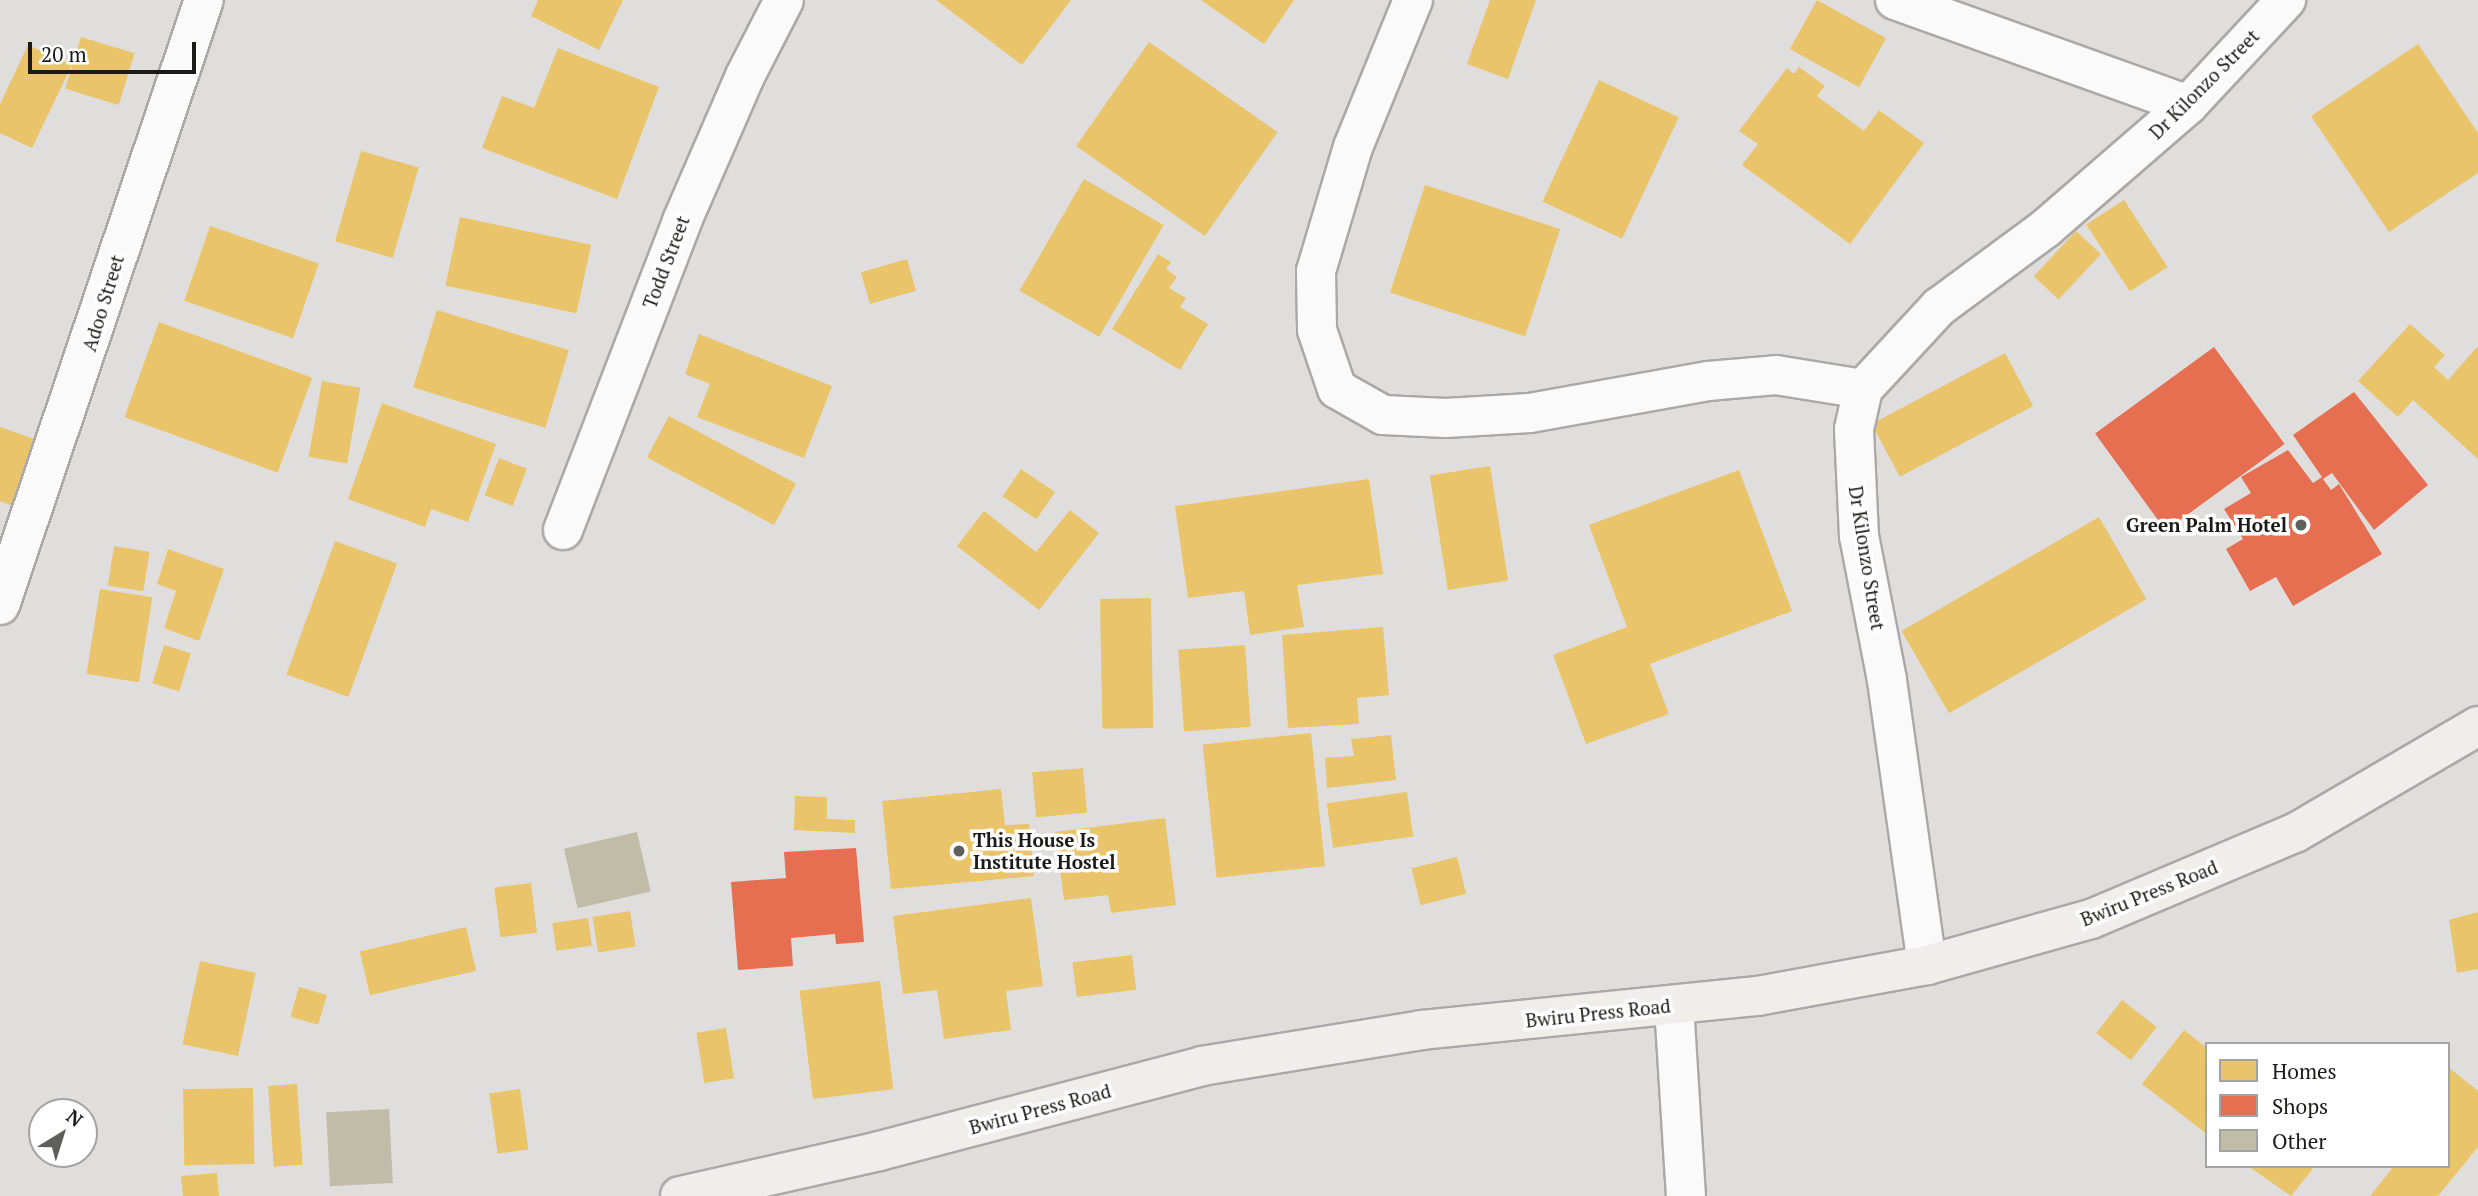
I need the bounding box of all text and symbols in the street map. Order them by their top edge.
street label: Dr Kilonzo Street [2144,24,2264,144]
scale bar [32,28,200,72]
text: 20 m [41,40,87,68]
street label: Todd Street [638,212,694,312]
street label: Adoo Street [78,252,128,354]
street label: Dr Kilonzo Street [1844,484,1890,632]
place label: Green Palm Hotel [2126,514,2287,536]
marker: Green Palm Hotel [2293,517,2309,533]
place label: This House Is Institute Hostel [973,829,1116,873]
marker: This House Is Institute Hostel [951,843,967,859]
street label: Bwiru Press Road [2077,855,2221,931]
street label: Bwiru Press Road [1524,994,1672,1032]
legend [2205,1042,2450,1168]
text: Homes [2272,1057,2337,1085]
street label: Bwiru Press Road [967,1079,1113,1139]
text: Shops [2272,1092,2328,1120]
north arrow [28,1098,98,1168]
text: N [62,1103,88,1132]
text: Other [2272,1127,2326,1155]

